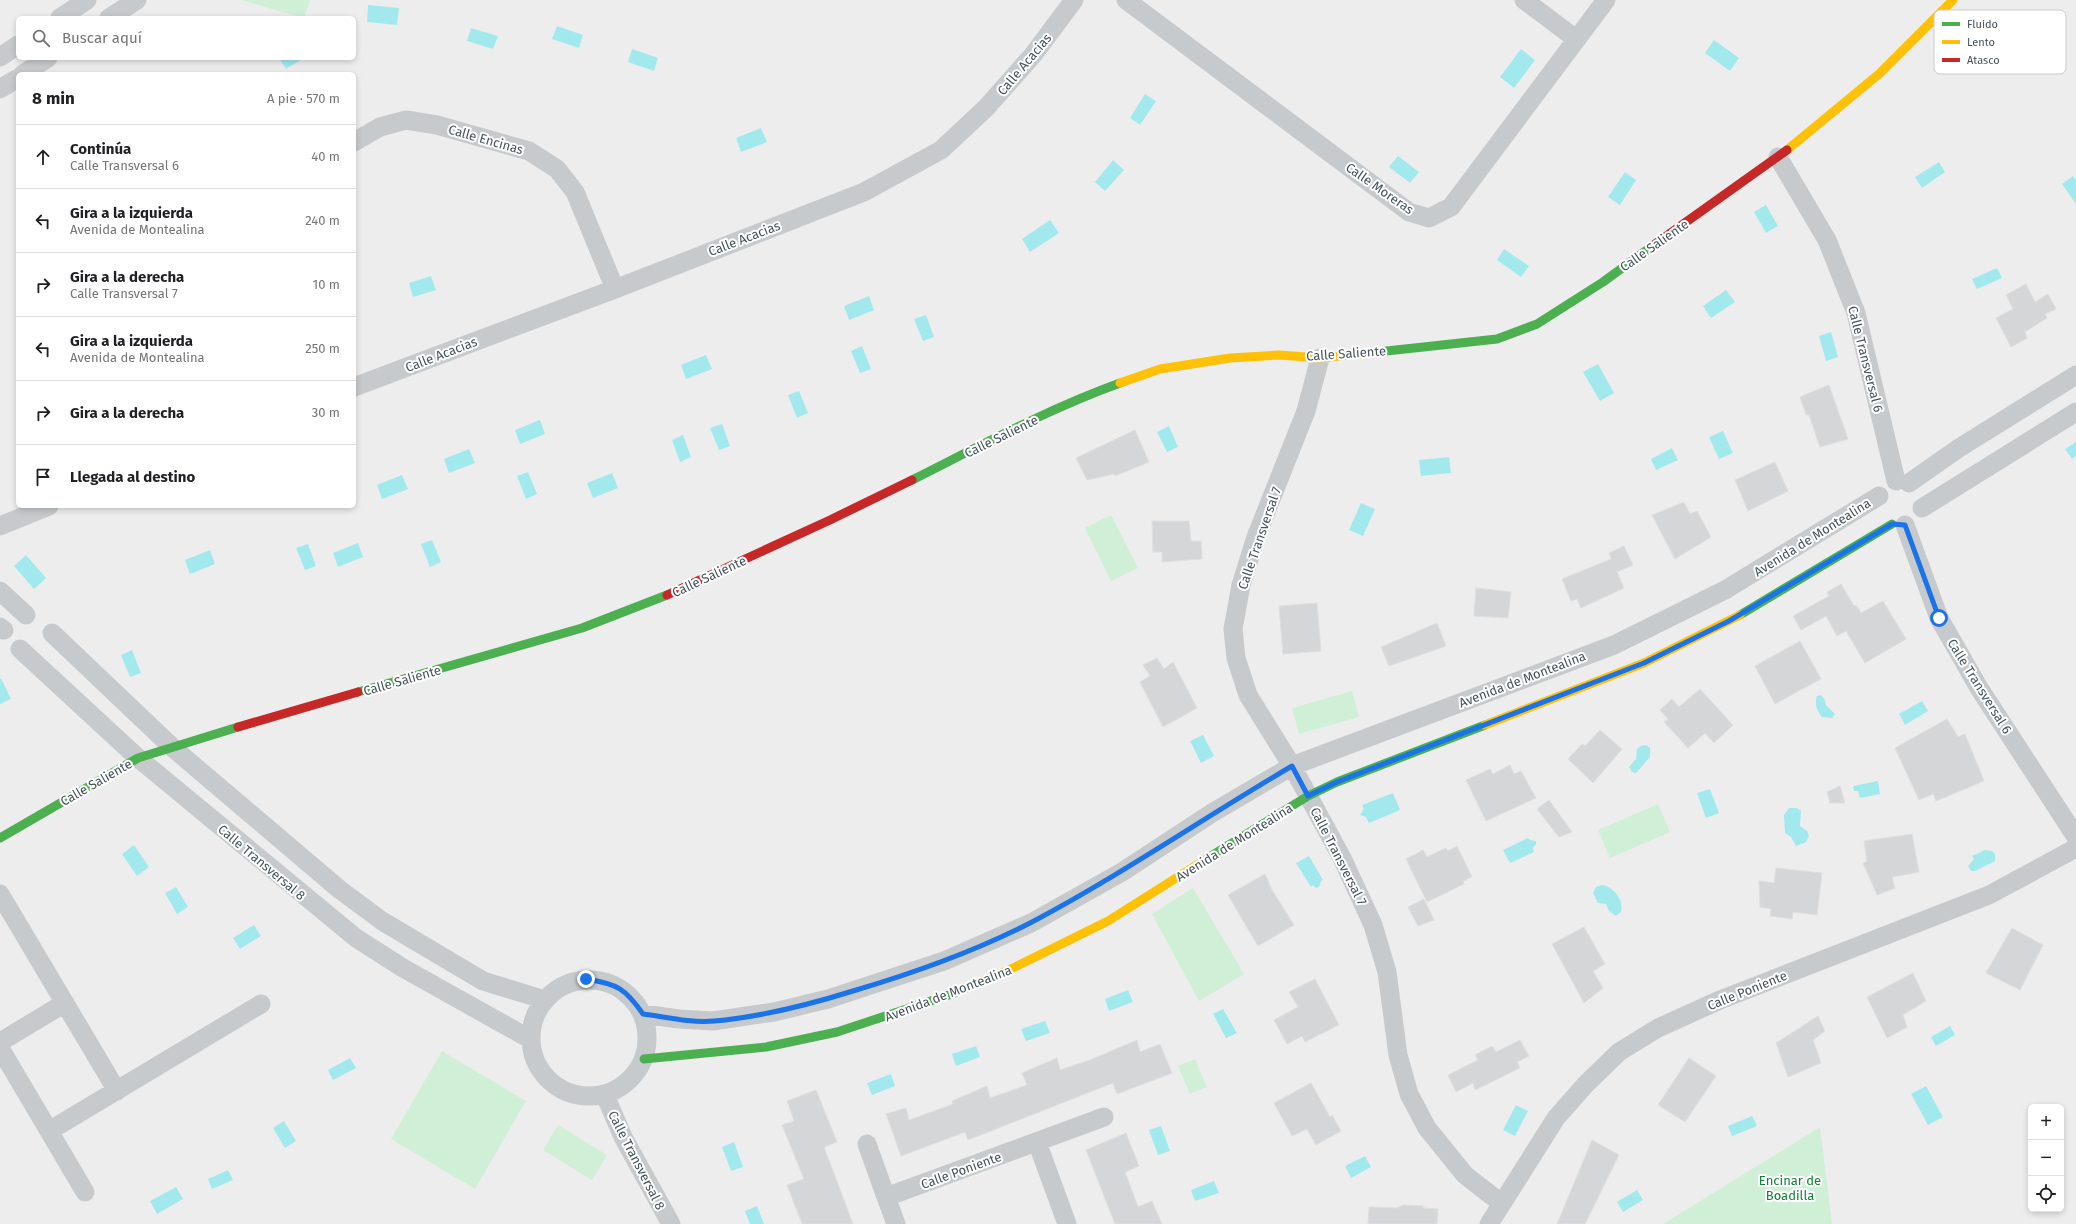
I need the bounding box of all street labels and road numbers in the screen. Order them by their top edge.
street label: Calle Acacias [994,31,1054,98]
street label: Calle Encinas [447,122,525,157]
street label: Calle Moreras [1343,160,1416,217]
street label: Calle Saliente [1617,216,1691,274]
street label: Calle Acacias [706,218,782,259]
street label: Calle Transversal 6 [1845,304,1886,414]
street label: Calle Acacias [403,334,479,375]
street label: Calle Saliente [1306,343,1386,364]
street label: Calle Saliente [962,412,1040,461]
street label: Calle Transversal 7 [1235,485,1284,592]
street label: Avenida de Montealina [1751,495,1873,579]
street label: Calle Saliente [670,553,749,600]
street label: Calle Transversal 6 [1944,636,2015,736]
street label: Avenida de Montealina [1457,648,1588,711]
street label: Calle Saliente [362,662,443,699]
street label: Calle Saliente [58,756,135,809]
street label: Avenida de Montealina [1173,800,1295,884]
street label: Calle Transversal 7 [1307,805,1370,908]
street label: Calle Transversal 8 [215,822,308,903]
street label: Avenida de Montealina [883,962,1014,1025]
street label: Calle Poniente [1705,968,1789,1013]
street label: Calle Transversal 8 [605,1108,668,1212]
street label: Calle Poniente [919,1149,1003,1192]

